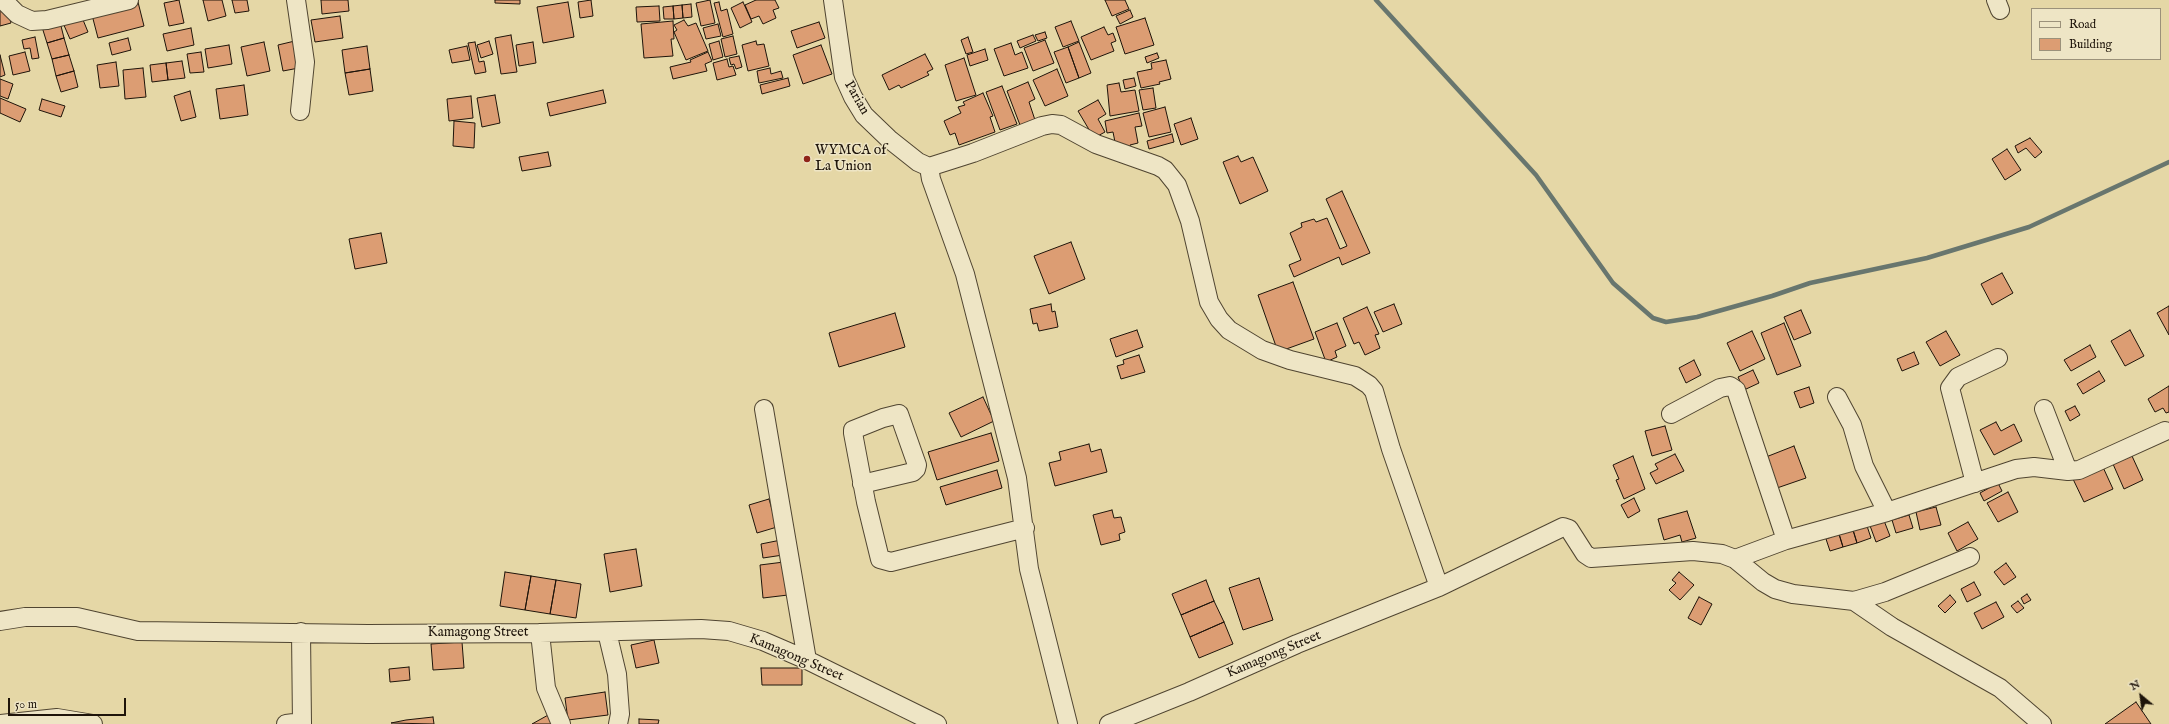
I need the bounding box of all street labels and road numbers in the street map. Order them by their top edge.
street label: Parian [840,78,872,118]
street label: Kamagong Street [428,625,528,641]
street label: Kamagong Street [1224,628,1324,682]
street label: Kamagong Street [746,631,846,685]

